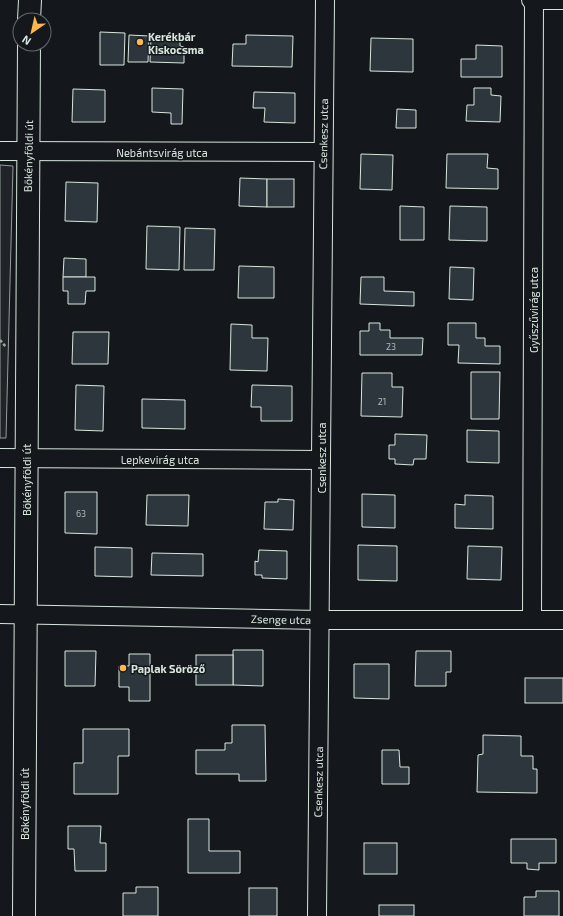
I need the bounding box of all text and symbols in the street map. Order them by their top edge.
north arrow [12,12,52,52]
place label: Kerékbár Kiskocsma [148,30,204,56]
text: N [19,33,33,48]
marker: Kerékbár Kiskocsma [135,37,145,47]
street label: Csenkesz utca [316,98,330,170]
street label: Bökényföldi út [21,120,35,192]
street label: Nebántsvirág utca [116,146,208,159]
street label: Gyűszűvirág utca [527,267,540,353]
house number: 23 [386,341,396,352]
house number: 21 [378,396,386,407]
street label: Csenkesz utca [315,422,328,494]
street label: Bökényföldi út [20,444,33,516]
street label: Lepkevirág utca [121,453,199,466]
house number: 63 [76,508,86,519]
street label: Zsenge utca [251,612,311,626]
place label: Paplak Söröző [131,662,206,675]
marker: Paplak Söröző [118,663,128,673]
street label: Csenkesz utca [311,746,325,818]
street label: Bökényföldi út [18,768,31,840]

